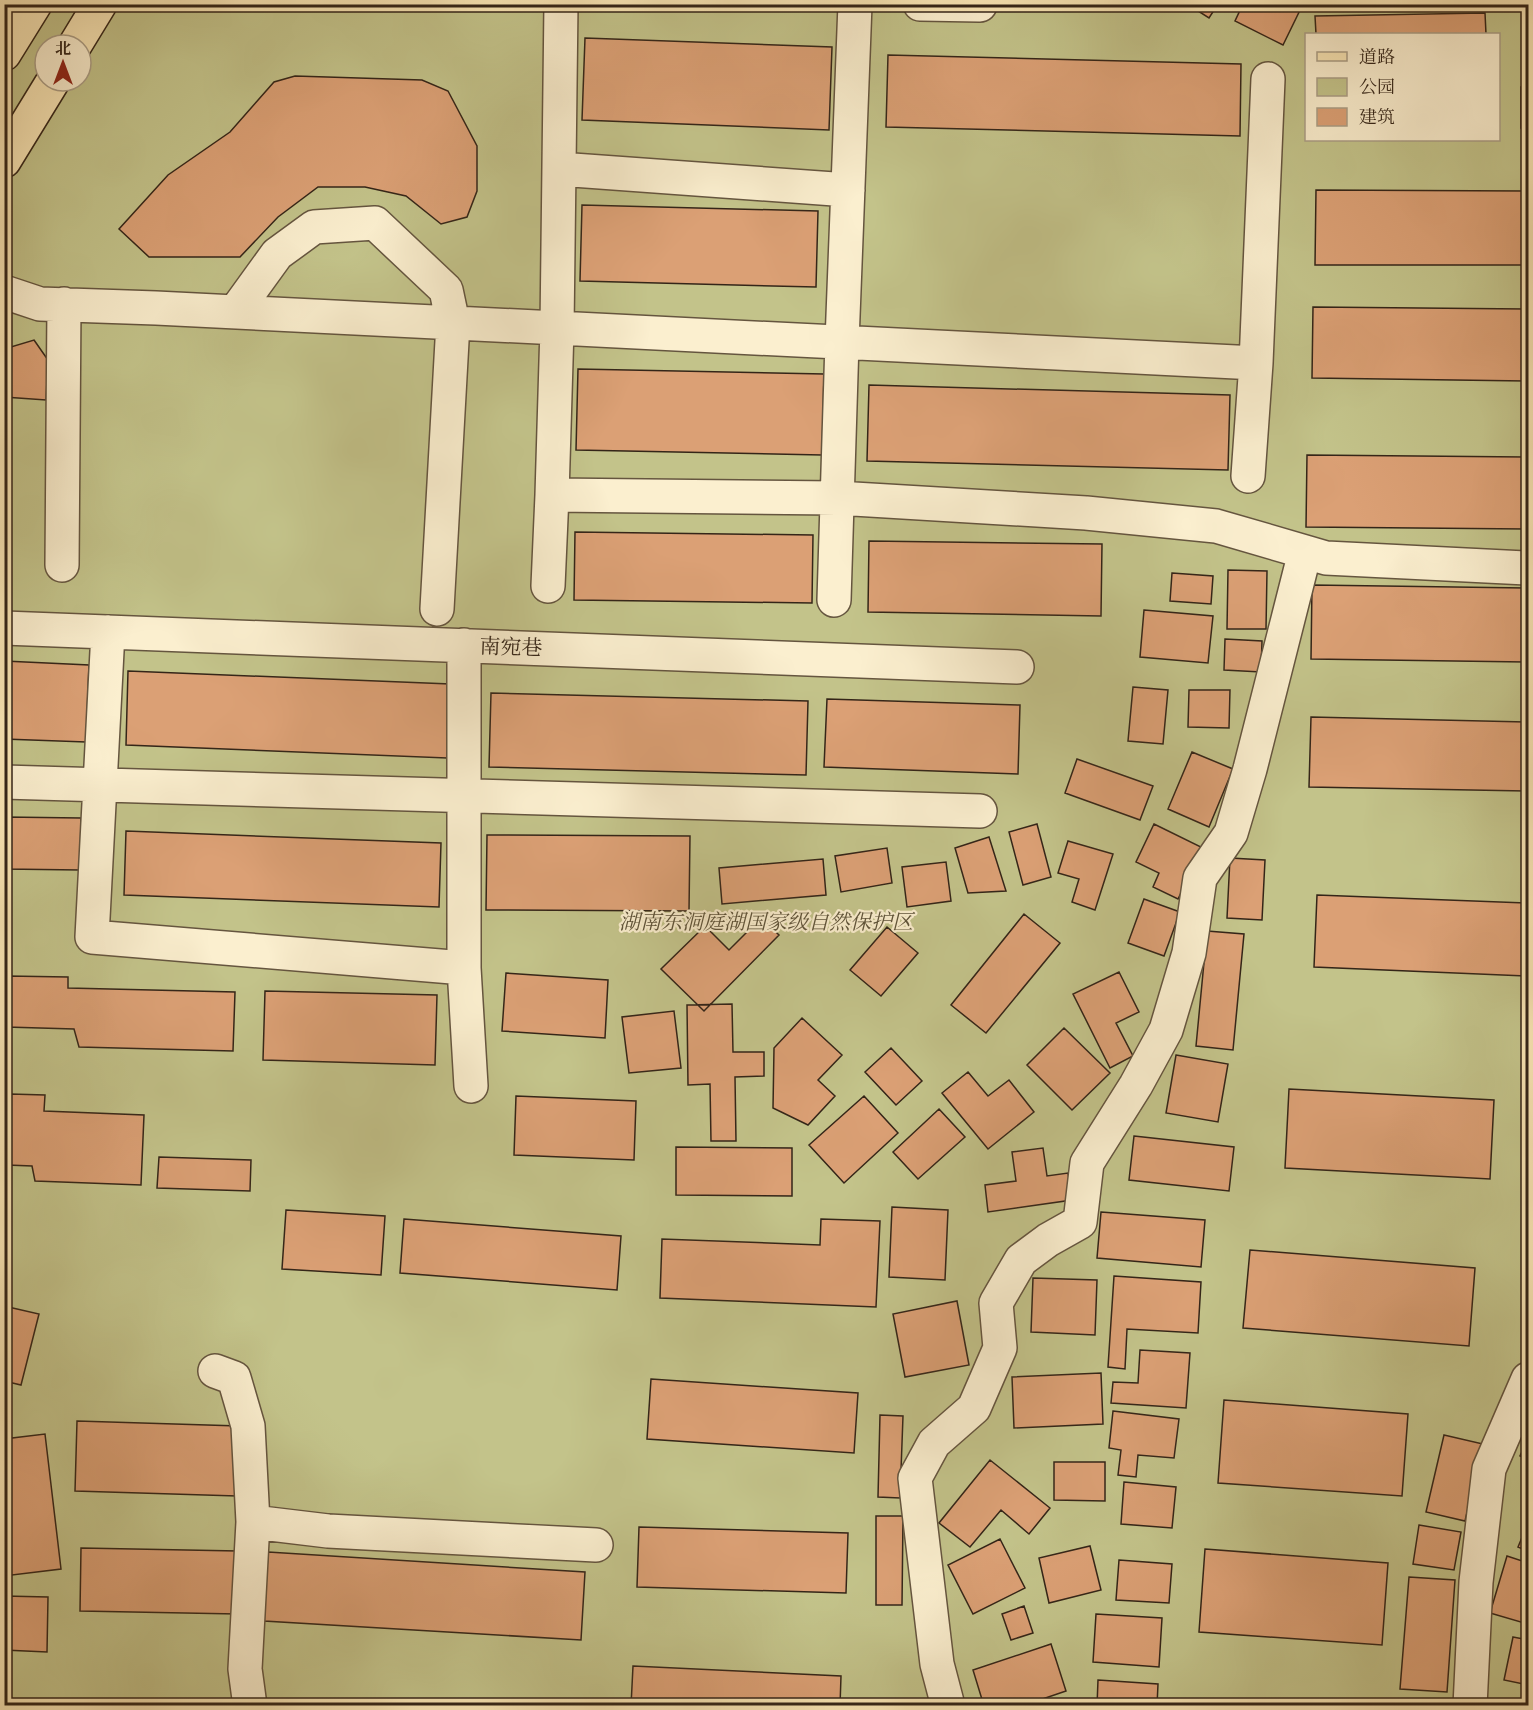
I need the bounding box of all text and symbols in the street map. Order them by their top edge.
north arrow [33,33,93,93]
legend [1305,33,1500,141]
text: 北 [55,39,71,62]
text: 道路 [1359,46,1395,72]
text: 公园 [1359,76,1395,102]
text: 建筑 [1359,106,1395,132]
street label: 南宛巷 [479,633,543,665]
park label: 湖南东洞庭湖国家级自然保护区 [619,909,916,939]

